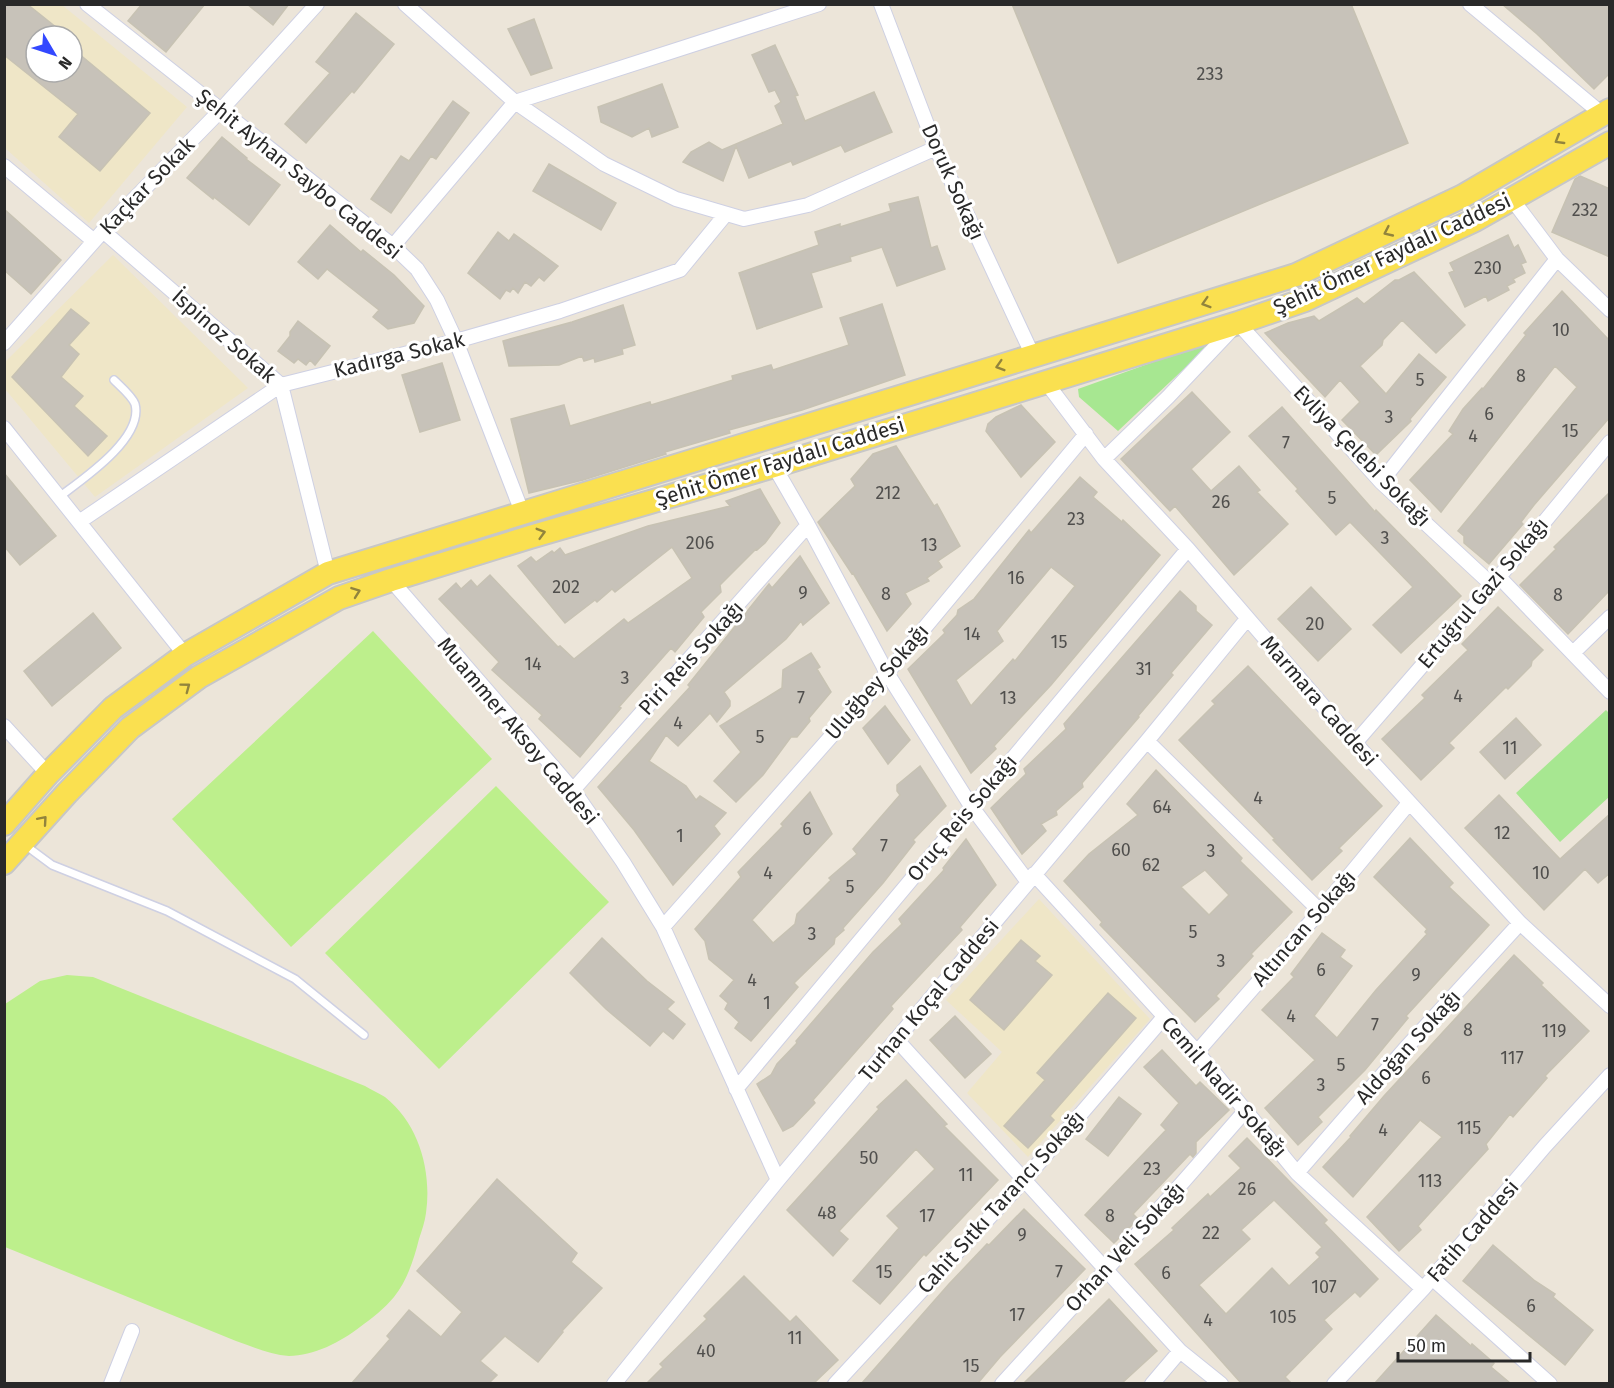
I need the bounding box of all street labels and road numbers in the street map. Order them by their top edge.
street label: Şehit Ayhan Saybo Caddesi [191,83,407,265]
street label: Doruk Sokağı [916,120,990,244]
street label: Kaçkar Sokak [94,132,200,240]
street label: Şehit Ömer Faydalı Caddesi [1269,187,1515,321]
street label: İspinoz Sokak [166,284,282,389]
street label: Kadırga Sokak [331,326,467,384]
street label: Evliya Çelebi Sokağı [1288,380,1436,532]
street label: Şehit Ömer Faydalı Caddesi [652,412,908,512]
street label: Ertuğrul Gazi Sokağı [1412,512,1554,674]
street label: Piri Reis Sokağı [633,595,749,721]
street label: Uluğbey Sokağı [820,619,934,745]
street label: Marmara Caddesi [1255,630,1383,772]
street label: Muammer Aksoy Caddesi [432,632,604,830]
street label: Oruç Reis Sokağı [901,749,1023,887]
street label: Altıncan Sokağı [1247,865,1361,991]
street label: Turhan Koçal Caddesi [853,913,1005,1087]
street label: Aldoğan Sokağı [1350,984,1466,1110]
street label: Cemil Nadir Sokağı [1156,1011,1292,1163]
street label: Cahit Sıtkı Tarancı Sokağı [912,1105,1090,1299]
street label: Fatih Caddesi [1421,1175,1525,1287]
street label: Orhan Veli Sokağı [1060,1176,1190,1318]

